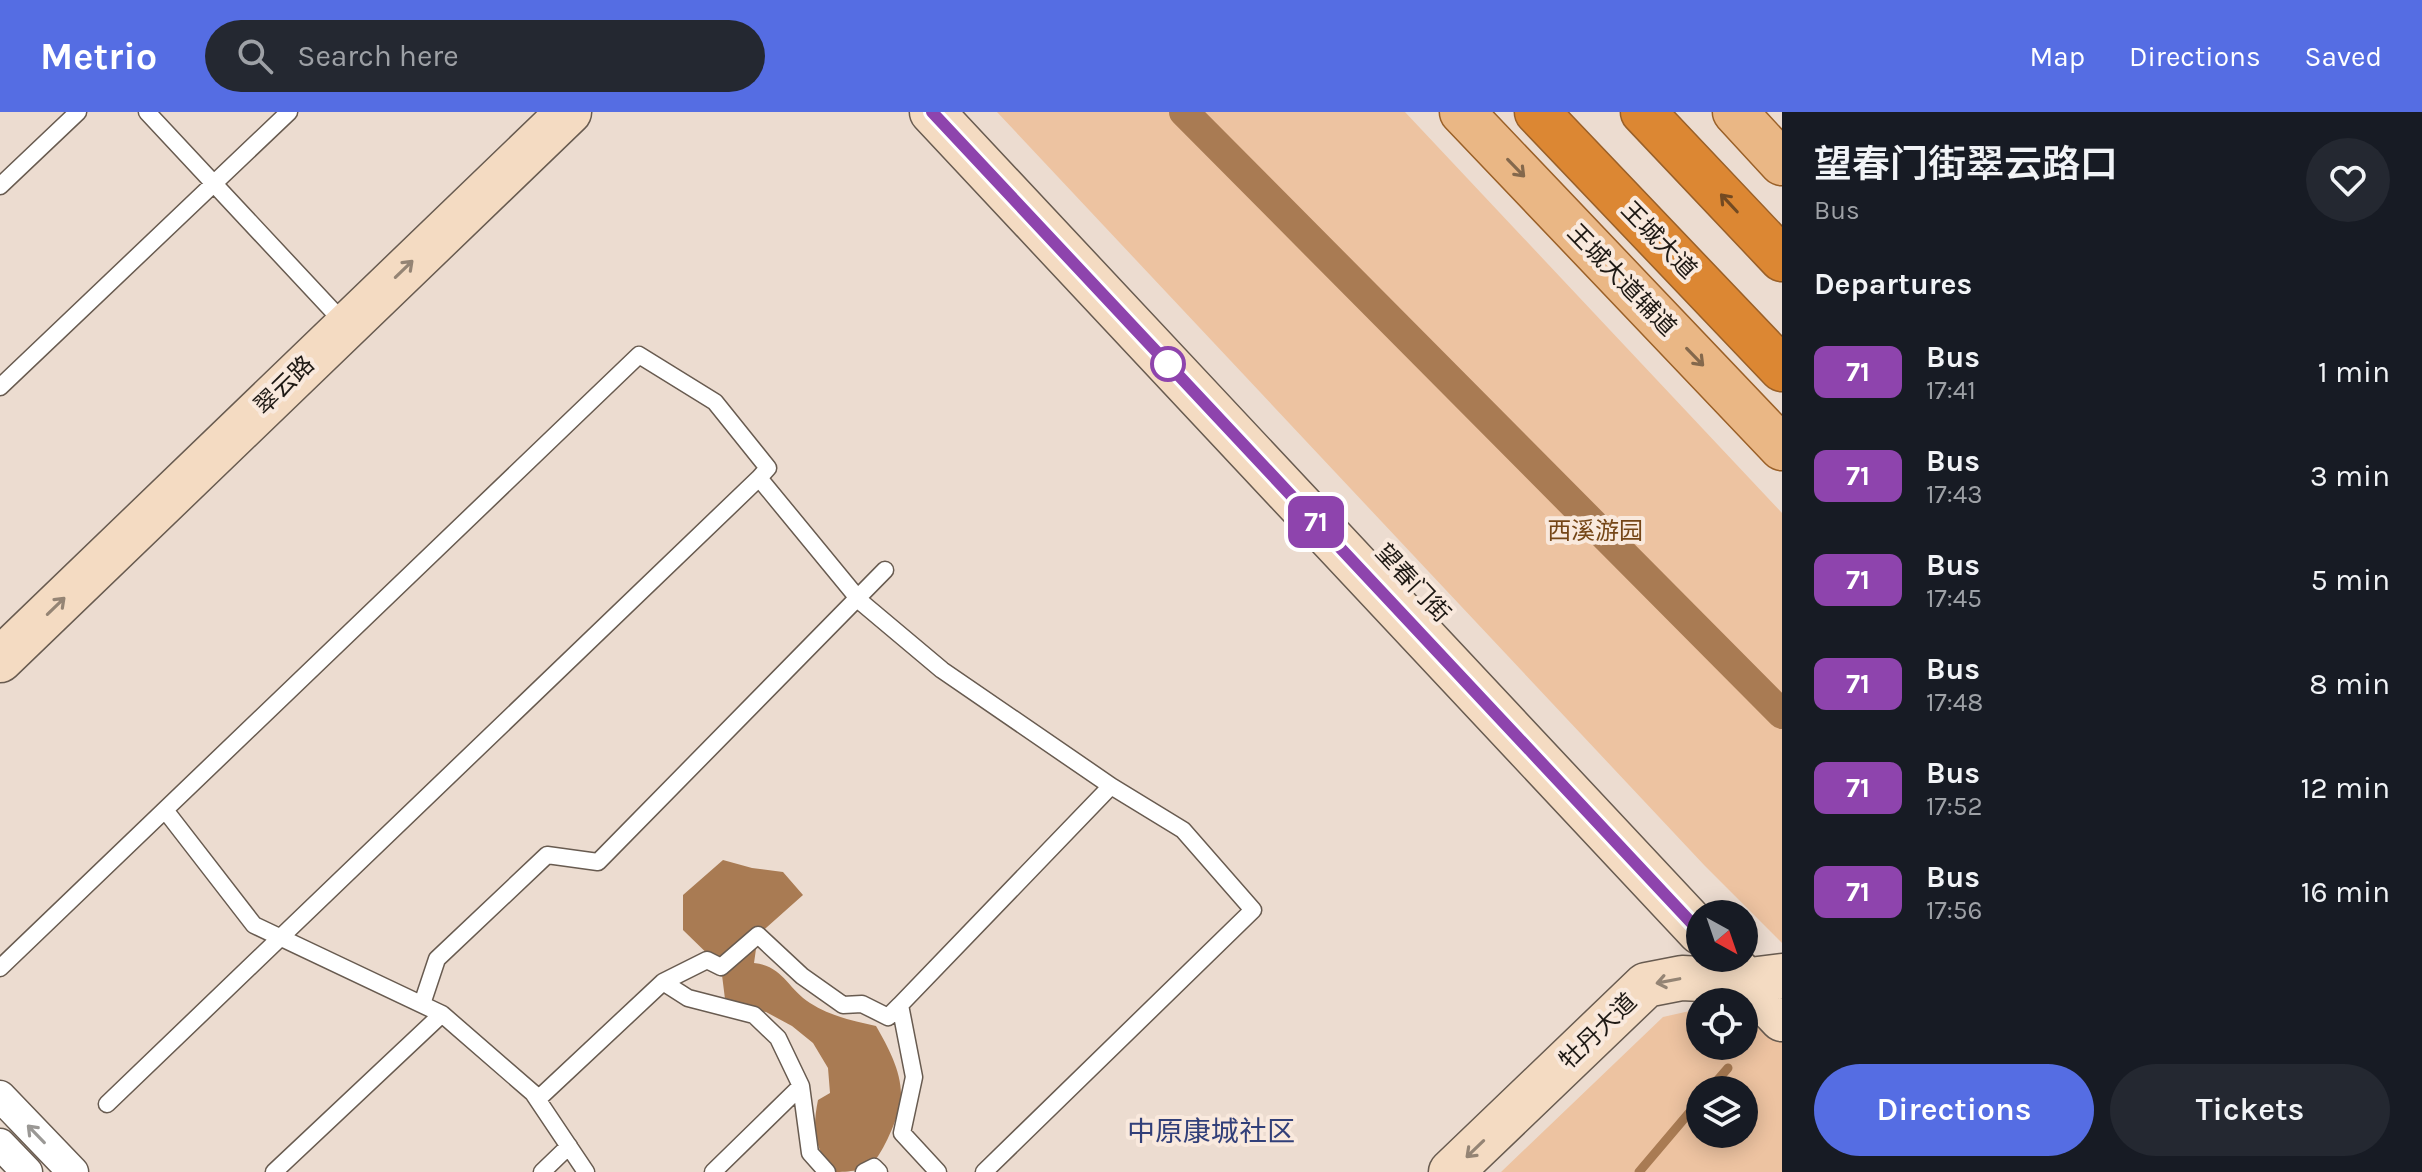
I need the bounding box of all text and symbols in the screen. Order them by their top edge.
search box [205,20,765,92]
text: Metrio [40,34,157,79]
icon: search [233,34,277,78]
text: Search here [297,38,459,74]
text: Map [2030,40,2085,73]
text: Directions [2129,40,2261,73]
text: Saved [2305,40,2382,73]
button: heart [2306,138,2390,222]
text: 望春门街翠云路口 [1814,142,2118,187]
one-way arrow [1506,158,1524,178]
one-way arrow [1720,193,1738,213]
text: Bus [1814,195,1860,226]
street label: 王城大道 [1616,196,1702,284]
street label: 王城大道辅道 [1562,218,1682,342]
one-way arrow [394,260,414,279]
text: Departures [1814,266,1972,302]
text: Bus [1926,339,1980,375]
unlabelled marker [1151,347,1185,381]
one-way arrow [1685,347,1704,366]
street label: 翠云路 [248,350,320,420]
text: 1 min [2318,354,2390,390]
text: 71 [1846,355,1870,388]
text: 17:41 [1926,375,1976,406]
text: Bus [1926,443,1980,479]
text: 3 min [2310,458,2390,494]
text: 71 [1846,459,1870,492]
text: 17:43 [1926,479,1983,510]
line badge: 71 [1280,496,1352,548]
text: 71 [1304,505,1328,538]
park label: 西溪游园 [1547,517,1643,545]
street label: 望春门街 [1370,538,1456,628]
text: Bus [1926,547,1980,583]
text: 5 min [2311,562,2390,598]
text: 71 [1846,563,1870,596]
text: 17:45 [1926,583,1982,614]
one-way arrow [46,597,65,616]
text: Bus [1926,651,1980,687]
text: 8 min [2309,666,2390,702]
text: 71 [1846,667,1870,700]
text: 17:48 [1926,687,1983,718]
text: Bus [1926,755,1980,791]
text: 12 min [2300,770,2390,806]
text: 71 [1846,771,1870,804]
text: 17:52 [1926,791,1983,822]
text: Bus [1926,859,1980,895]
text: 16 min [2301,874,2390,910]
text: 71 [1846,875,1870,908]
text: 17:56 [1926,895,1982,926]
north arrow [1686,900,1758,972]
map controls [1686,900,1758,1148]
one-way arrow [1656,974,1682,989]
street label: 牡丹大道 [1554,988,1642,1074]
button: locate [1686,988,1758,1060]
button: Directions [1814,1064,2094,1156]
button: Tickets [2110,1064,2390,1156]
button: layers [1686,1076,1758,1148]
district label: 中原康城社区 [1127,1115,1295,1148]
one-way arrow [27,1124,46,1144]
one-way arrow [1465,1140,1485,1158]

